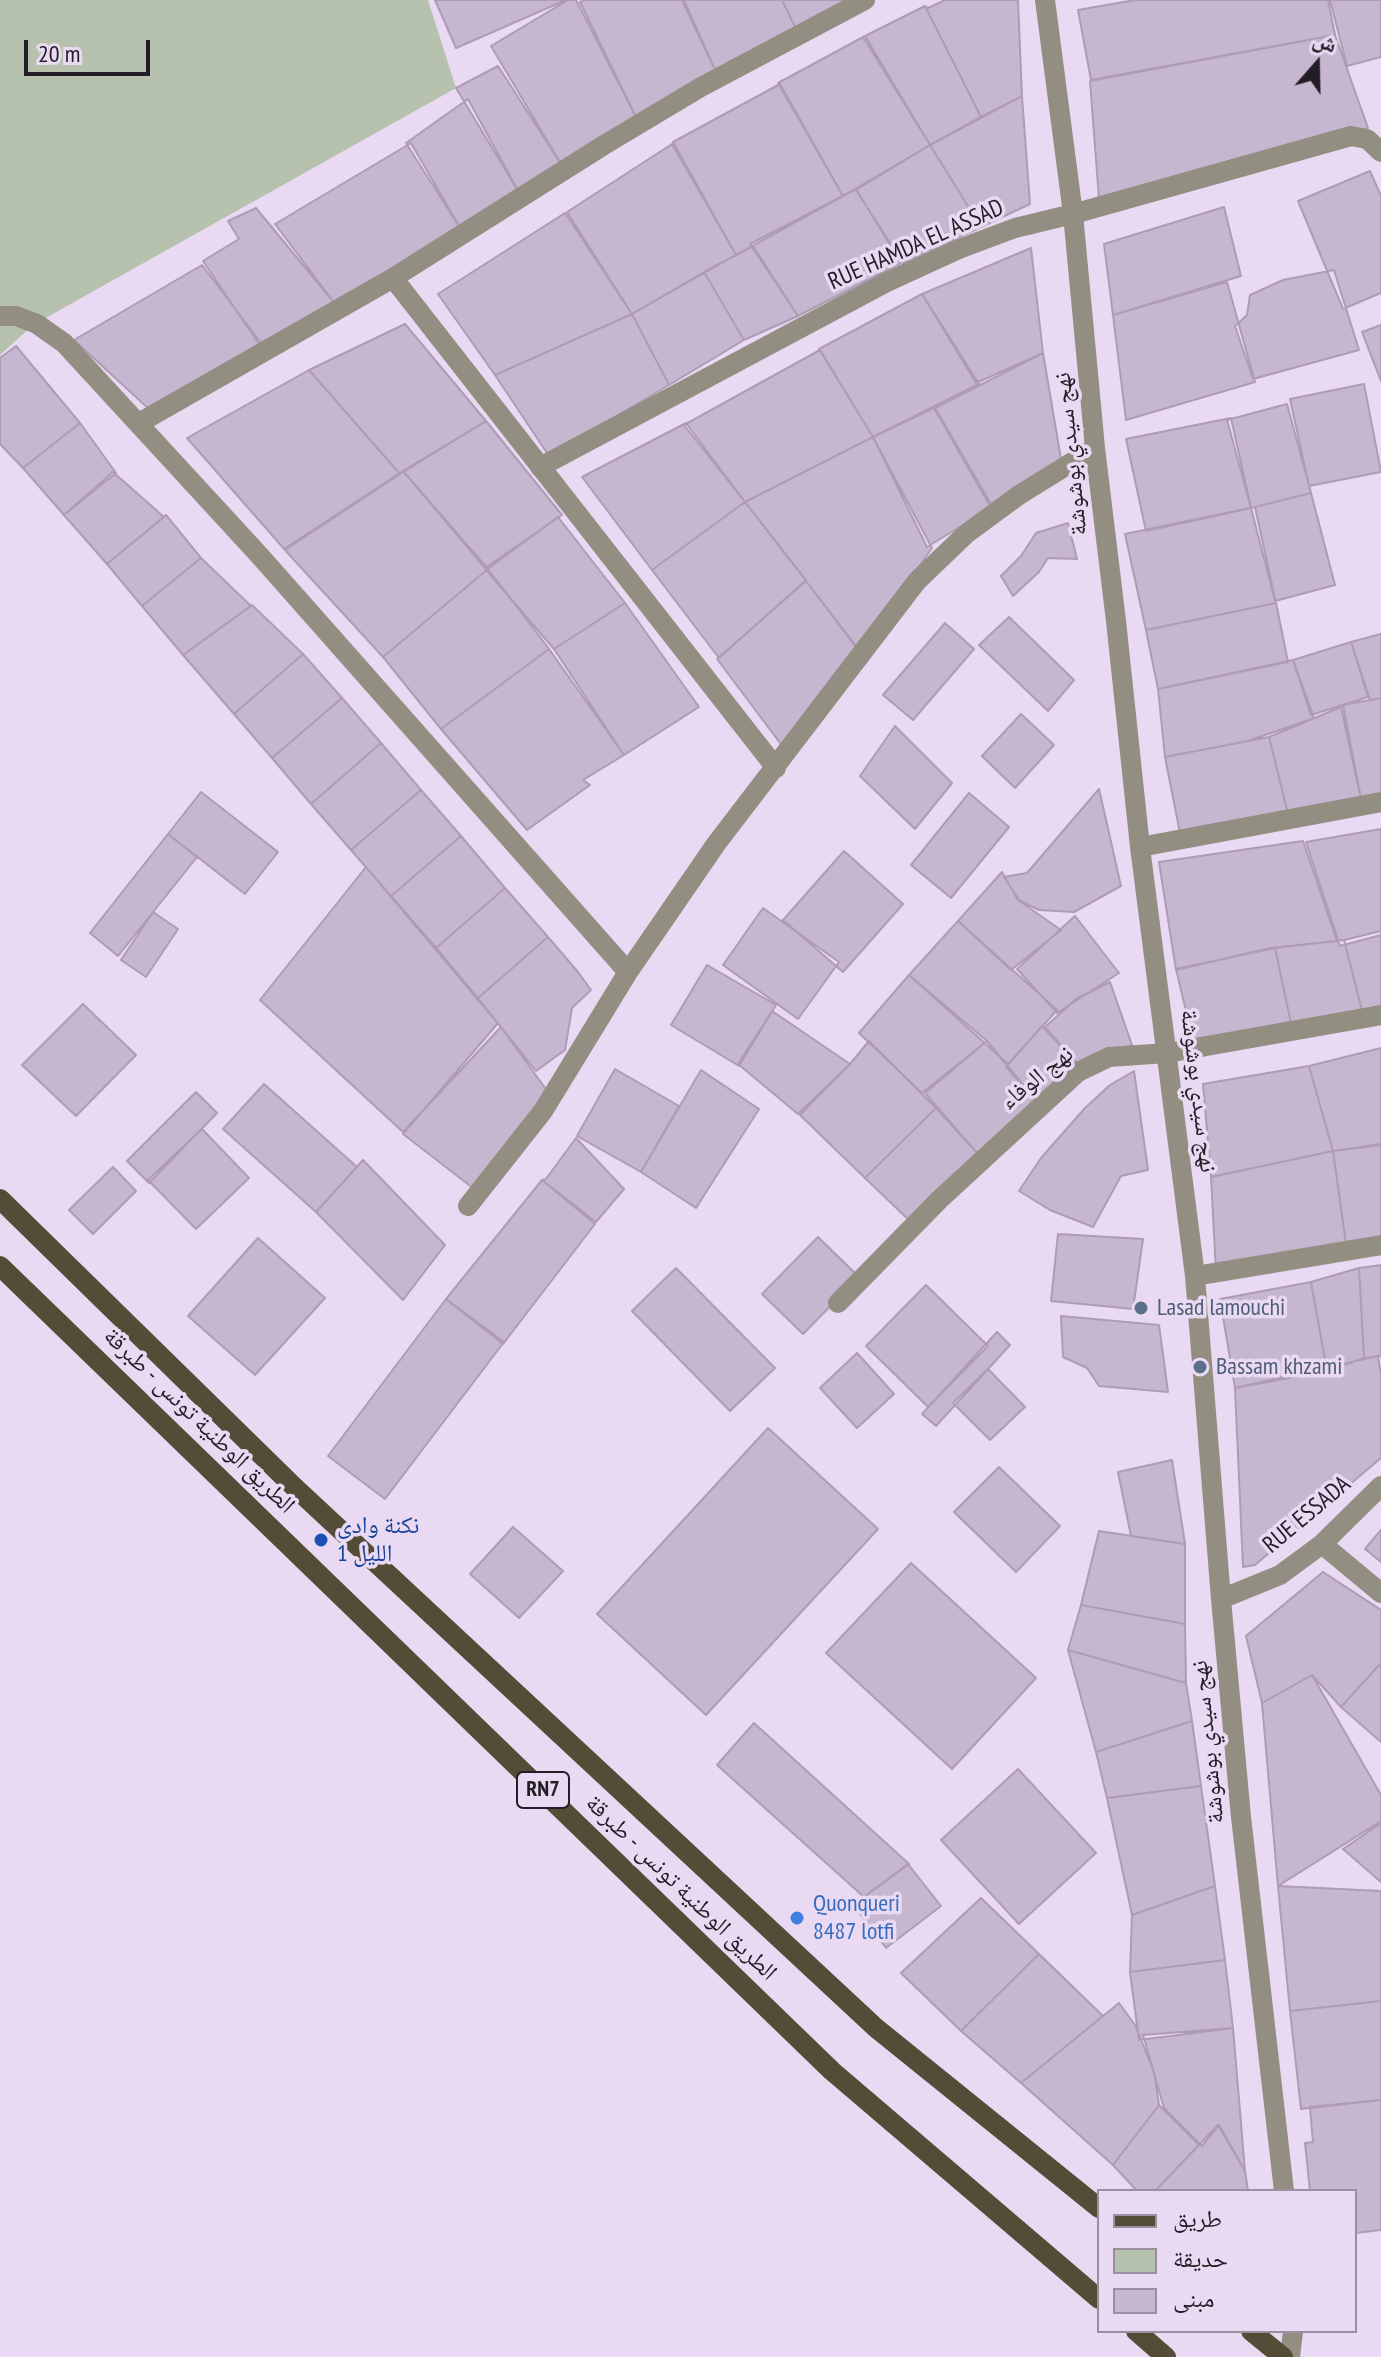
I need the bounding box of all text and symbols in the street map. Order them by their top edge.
scale bar [28,24,154,74]
north arrow [1277,24,1357,104]
text: ش [1309,24,1341,59]
text: 20 m [38,38,80,69]
street label: RUE HAMDA EL ASSAD [824,193,1008,297]
street label: نهج سيدي بوشوشة [1048,371,1094,537]
street label: نهج سيدي بوشوشة [1174,1008,1222,1174]
street label: نهج الوفاء [995,1040,1079,1116]
place label: Lasad lamouchi [1157,1294,1285,1322]
marker: Lasad lamouchi [1132,1299,1150,1317]
street label: الطريق الوطنية تونس - طبرقة [97,1322,301,1520]
place label: Bassam khzami [1216,1353,1342,1381]
marker: Bassam khzami [1191,1358,1209,1376]
street label: RUE ESSADA [1258,1470,1356,1560]
place label: نكنة وادى الليل 1 [337,1512,419,1568]
marker: نكنة وادى الليل 1 [312,1531,330,1549]
street label: نهج سيدي بوشوشة [1185,1659,1231,1825]
road number: RN7 [517,1772,569,1808]
street label: الطريق الوطنية تونس - طبرقة [579,1789,783,1987]
place label: Quonqueri 8487 lotfi [813,1890,900,1946]
marker: Quonqueri 8487 lotfi [788,1909,806,1927]
legend [1097,2189,1357,2333]
text: طريق [1173,2203,1222,2234]
text: حديقة [1173,2243,1228,2274]
text: مبنى [1173,2283,1214,2314]

